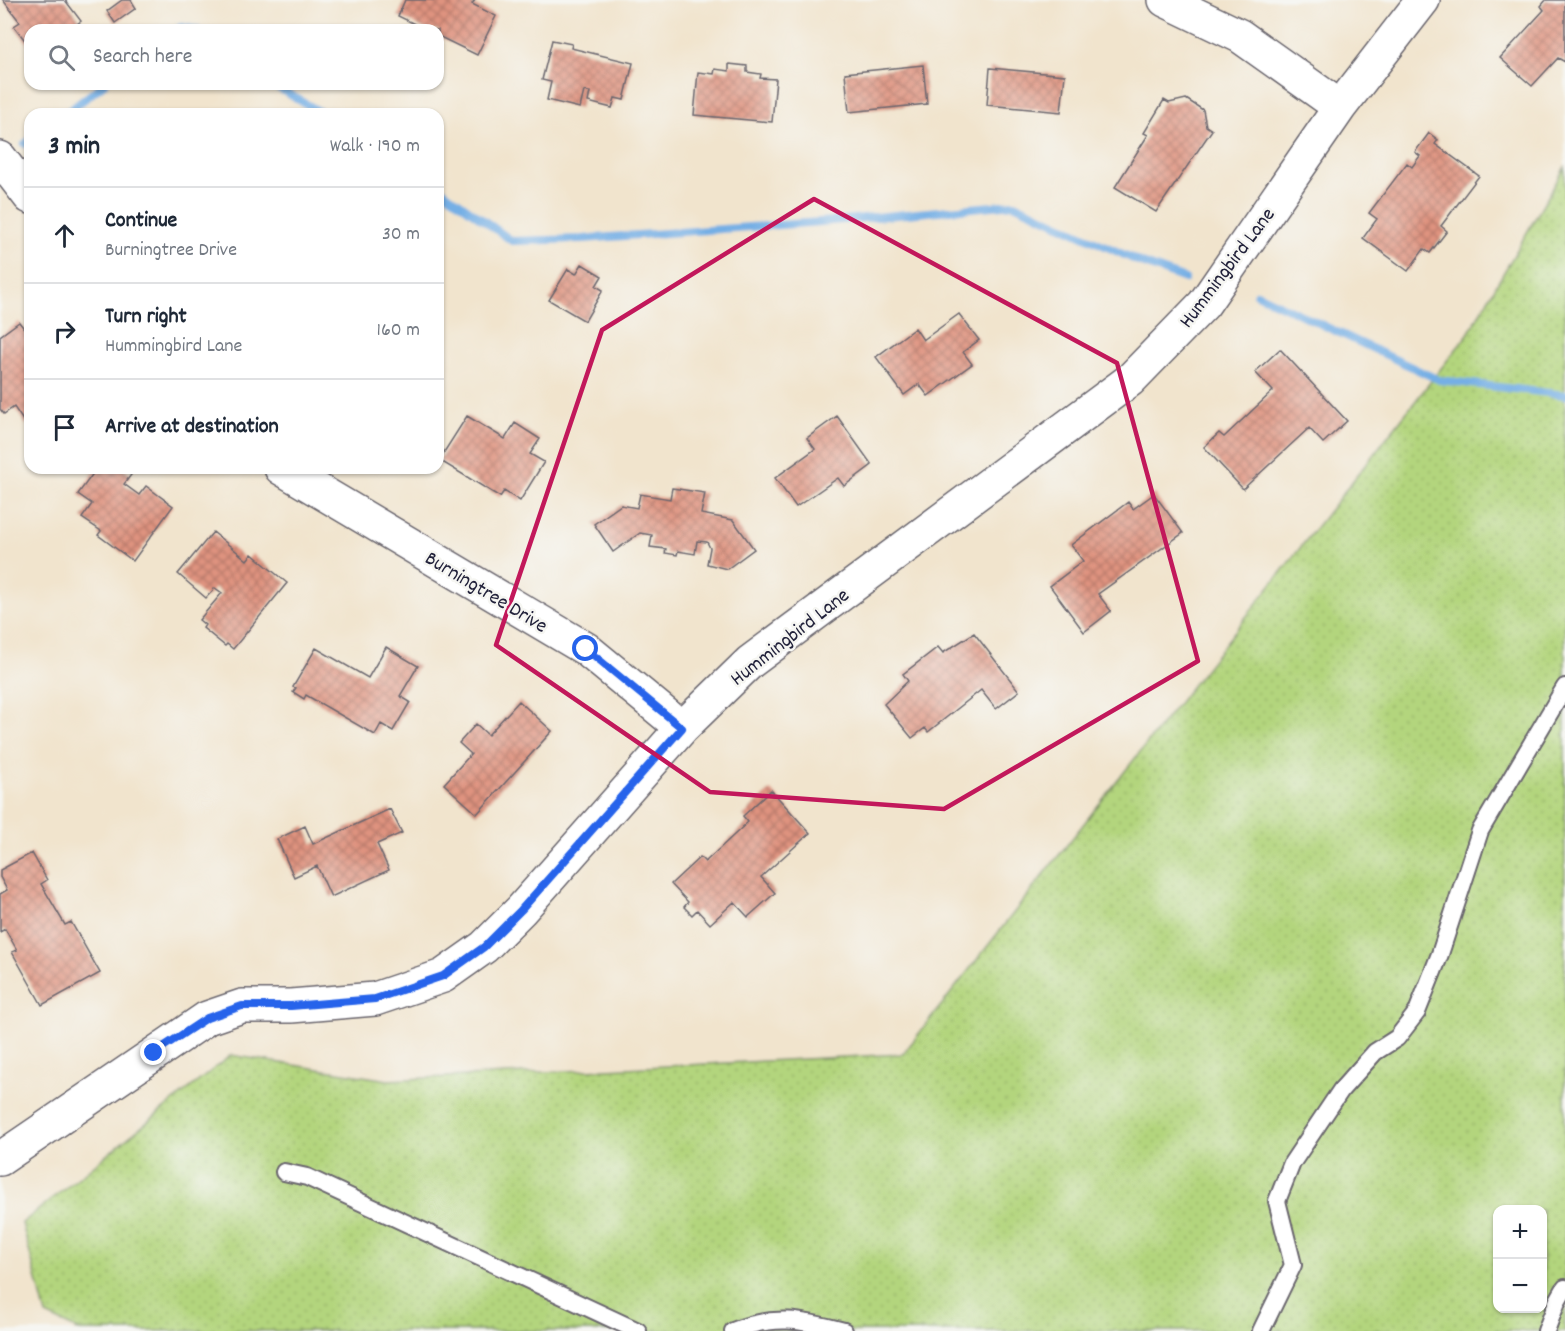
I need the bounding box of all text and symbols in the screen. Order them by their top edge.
search box [24,24,444,90]
icon: search [45,41,78,74]
text: Search here [93,42,192,73]
text: 3 min [48,129,100,166]
text: Walk · 190 m [330,133,420,161]
street label: Hummingbird Lane [1173,202,1284,335]
text: Continue [105,206,177,237]
icon: ahead [48,219,81,252]
text: 30 m [382,221,420,249]
text: Burningtree Drive [105,237,237,265]
text: Turn right [105,302,187,333]
icon: right [48,315,81,348]
text: 160 m [377,317,420,345]
text: Hummingbird Lane [105,333,242,361]
icon: arrive [48,411,81,444]
text: Arrive at destination [105,412,279,443]
street label: Burningtree Drive [418,545,553,642]
street label: Hummingbird Lane [725,582,857,695]
route start [572,635,598,661]
route end [140,1039,166,1065]
map controls [1493,1205,1547,1313]
button: + [1493,1205,1547,1259]
button: − [1493,1259,1547,1313]

